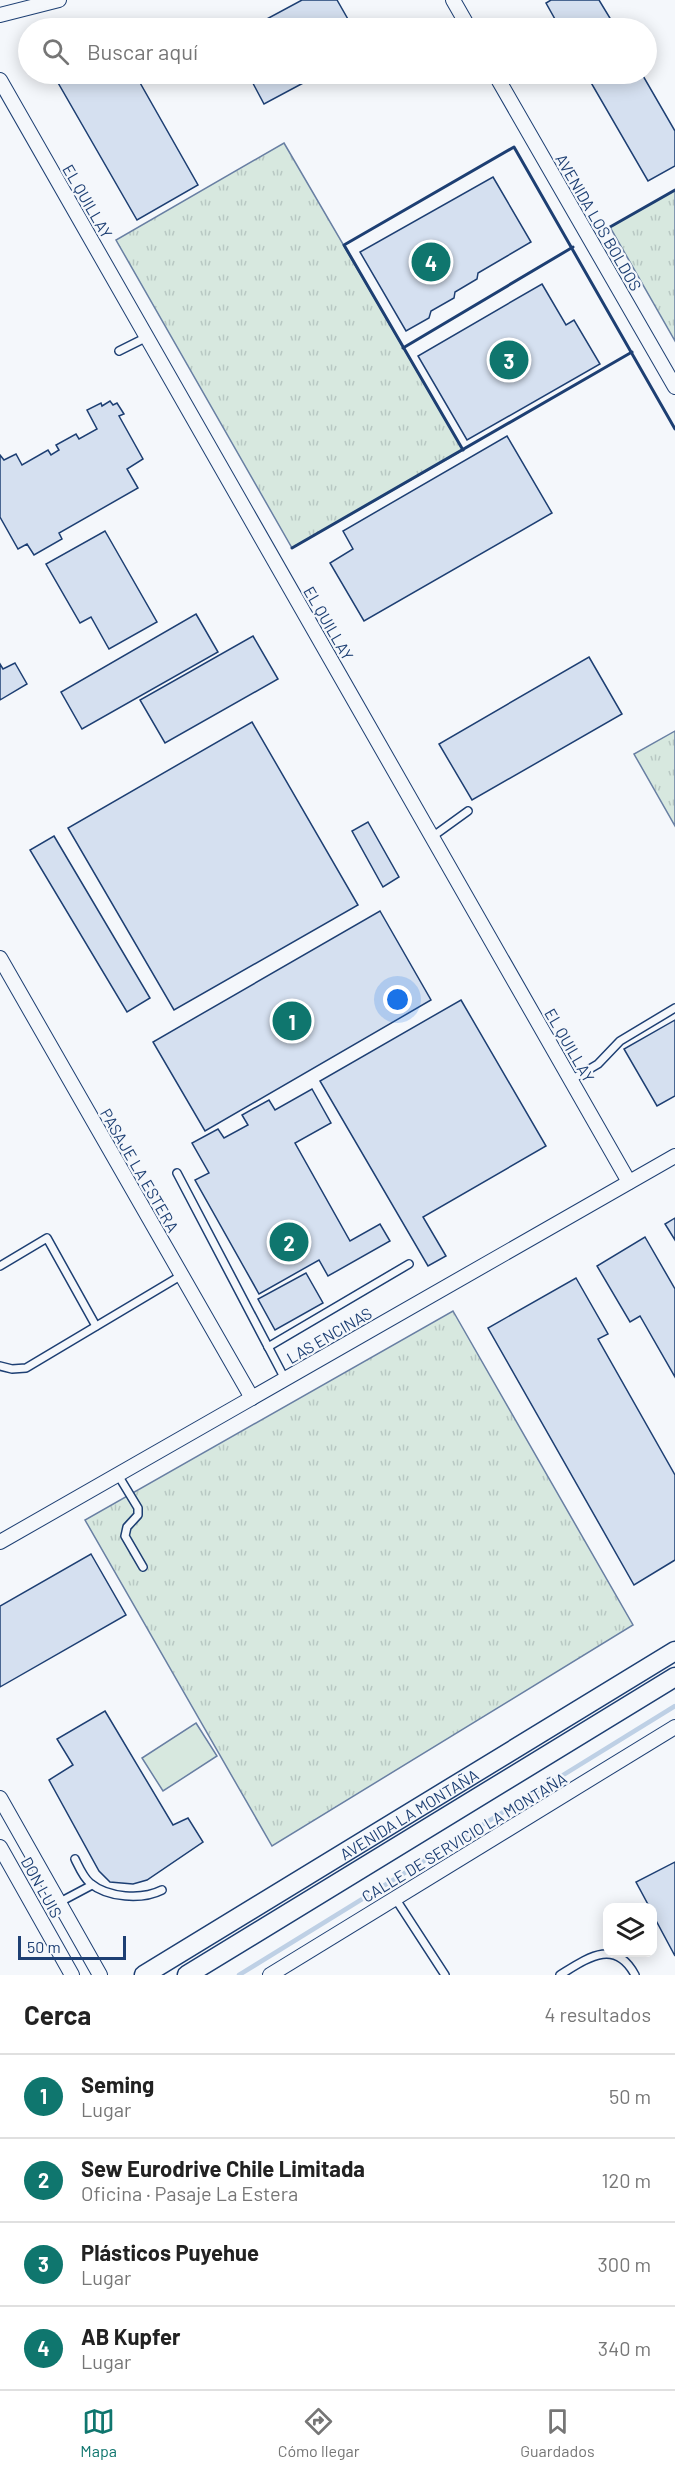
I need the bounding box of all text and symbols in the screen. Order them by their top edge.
search box [18,18,657,84]
icon: search [39,35,72,68]
text: Buscar aquí [87,38,198,64]
street label: AVENIDA LOS BOLDOS [552,150,646,294]
street label: EL QUILLAY [59,161,117,241]
pin: 4 [412,240,450,284]
pin: 3 [490,338,528,382]
street label: EL QUILLAY [300,583,358,663]
your location [383,985,412,1014]
pin: 1 [272,998,312,1044]
street label: EL QUILLAY [541,1005,599,1085]
street label: PASAJE LA ESTERA [97,1105,183,1236]
pin: 2 [270,1220,308,1264]
street label: LAS ENCINAS [283,1303,375,1367]
street label: AVENIDA LA MONTAÑA [336,1764,482,1863]
street label: CALLE DE SERVICIO LA MONTAÑA [358,1768,570,1906]
street label: DON LUIS [18,1853,66,1921]
map controls [603,1903,657,1957]
button: layers [603,1903,657,1957]
scale bar [18,1933,126,1960]
text: 50 m [27,1937,61,1956]
text: Cerca [24,1999,91,2030]
text: 4 resultados [544,2002,651,2026]
text: Seming [81,2071,154,2097]
text: 1 [40,2084,47,2108]
text: 50 m [609,2084,651,2108]
text: Lugar [81,2097,131,2121]
text: Sew Eurodrive Chile Limitada [81,2155,365,2181]
text: 2 [38,2168,49,2192]
text: 120 m [601,2168,651,2192]
text: Oficina · Pasaje La Estera [81,2181,298,2205]
text: Plásticos Puyehue [81,2239,259,2265]
text: 3 [38,2252,49,2276]
text: 300 m [598,2252,651,2276]
text: Lugar [81,2265,131,2289]
text: AB Kupfer [81,2323,180,2349]
text: 4 [37,2336,50,2360]
text: 340 m [598,2336,651,2360]
text: Lugar [81,2349,131,2373]
tab: Mapa [80,2405,117,2460]
tab: Cómo llegar [278,2405,359,2460]
tab: Guardados [520,2405,595,2460]

